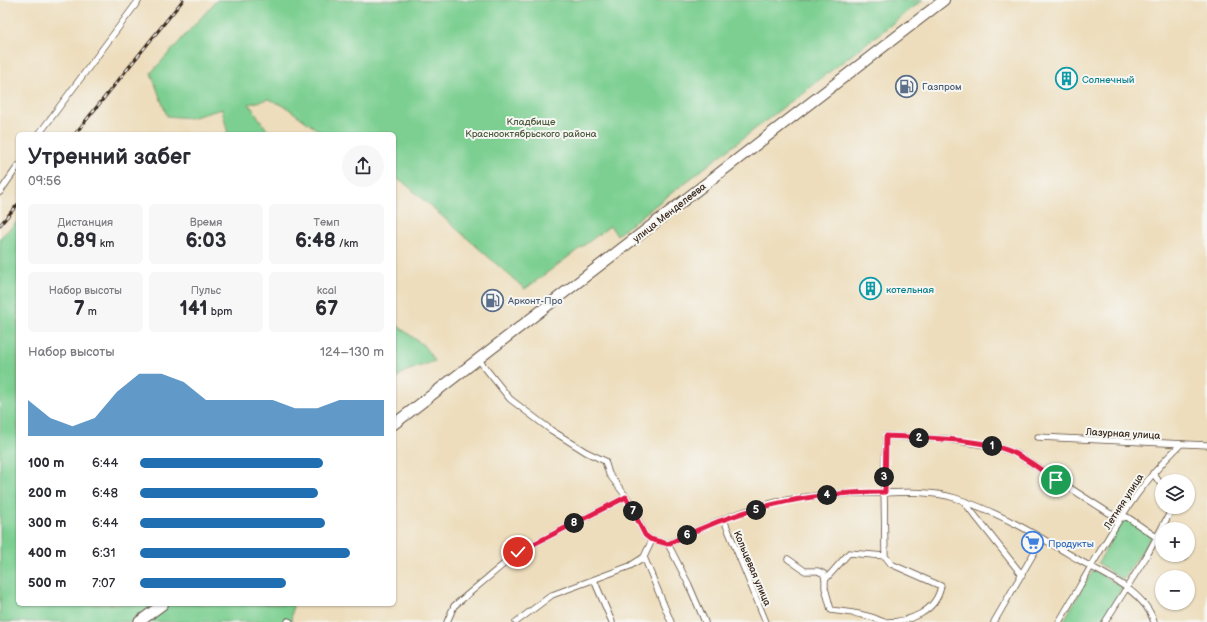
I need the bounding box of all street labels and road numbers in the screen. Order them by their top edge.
street label: улица Менделеева [631,180,709,245]
street label: Лазурная улица [1084,426,1161,442]
street label: Летняя улица [1101,471,1146,532]
street label: Кольцевая улица [731,529,773,608]

